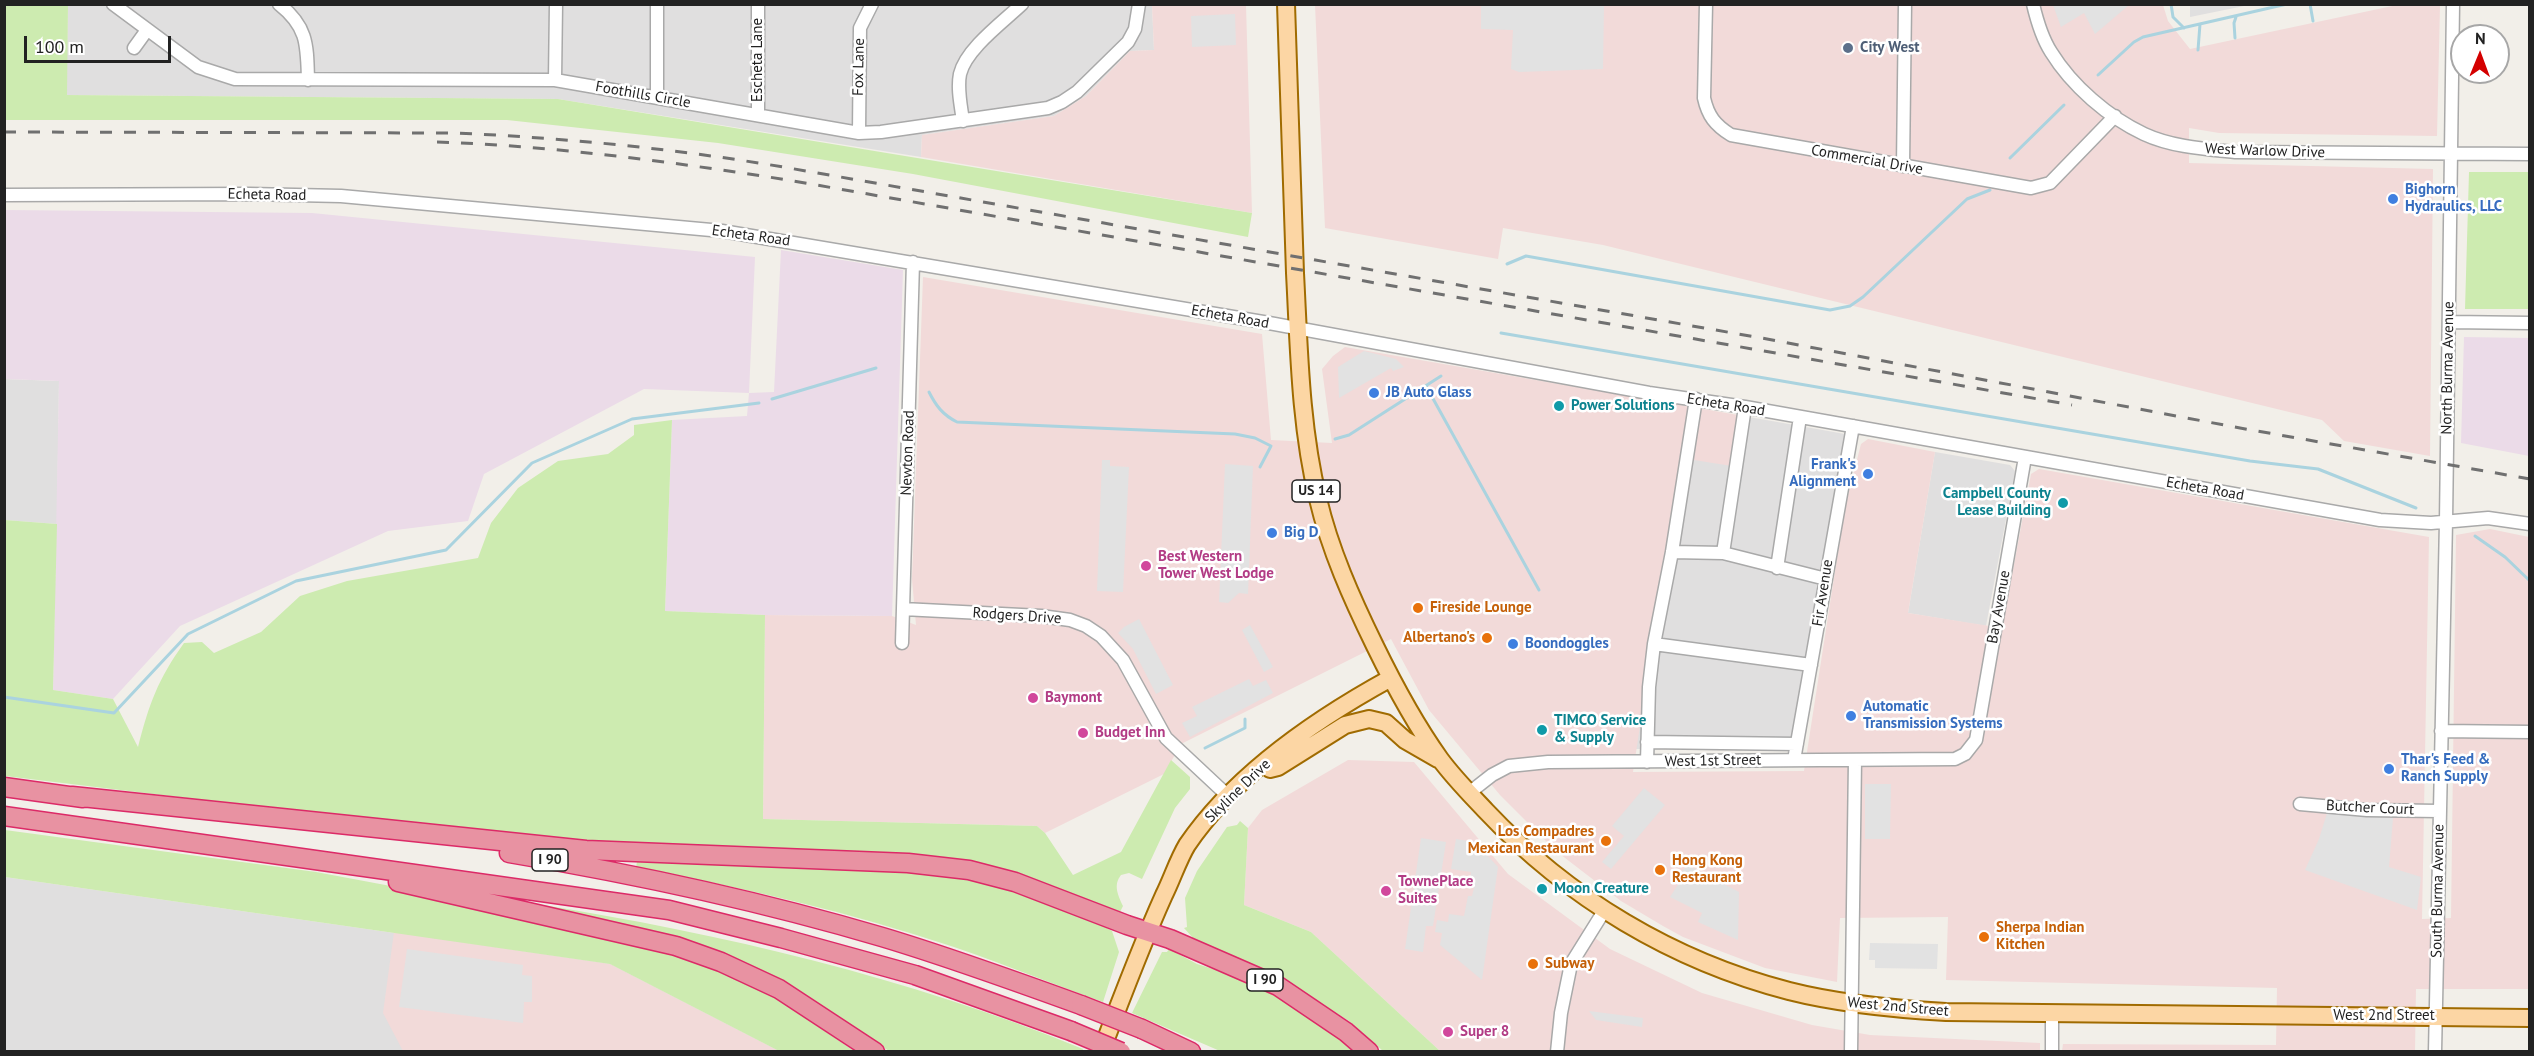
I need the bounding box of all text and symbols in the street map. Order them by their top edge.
street label: Escheta Lane [749,18,767,102]
scale bar [27,24,174,62]
north arrow [2450,24,2510,84]
text: N [2475,28,2486,48]
text: 100 m [35,35,84,58]
street label: Fox Lane [849,38,869,96]
place label: City West [1860,39,1920,57]
marker: City West [1841,41,1855,55]
street label: Foothills Circle [594,78,692,112]
street label: West Warlow Drive [2205,140,2325,162]
street label: Commercial Drive [1810,141,1924,179]
place label: Bighorn Hydraulics, LLC [2405,181,2502,216]
street label: Echeta Road [227,185,307,205]
marker: Bighorn Hydraulics, LLC [2386,192,2400,206]
street label: Echeta Road [711,222,791,250]
street label: Echeta Road [1190,301,1270,333]
street label: North Burma Avenue [2438,301,2458,435]
place label: JB Auto Glass [1386,384,1471,402]
marker: JB Auto Glass [1367,386,1381,400]
street label: Echeta Road [1686,390,1766,420]
place label: Power Solutions [1571,397,1675,415]
marker: Power Solutions [1552,399,1566,413]
street label: Newton Road [898,410,918,496]
place label: Frank's Alignment [1789,456,1856,491]
marker: Frank's Alignment [1861,467,1875,481]
street label: Echeta Road [2165,473,2245,505]
road number: US 14 [1292,480,1340,502]
place label: Campbell County Lease Building [1943,485,2051,520]
marker: Campbell County Lease Building [2056,496,2070,510]
place label: Big D [1284,524,1318,542]
marker: Big D [1265,526,1279,540]
place label: Best Western Tower West Lodge [1158,548,1274,583]
street label: Fir Avenue [1809,558,1837,628]
marker: Best Western Tower West Lodge [1139,559,1153,573]
street label: Bay Avenue [1984,569,2014,645]
place label: Fireside Lounge [1430,599,1532,617]
marker: Fireside Lounge [1411,601,1425,615]
street label: Rodgers Drive [972,604,1062,628]
place label: Albertano's [1403,629,1475,647]
marker: Albertano's [1480,631,1494,645]
place label: Boondoggles [1525,635,1609,653]
marker: Boondoggles [1506,637,1520,651]
place label: Baymont [1045,689,1102,707]
marker: Baymont [1026,691,1040,705]
place label: Automatic Transmission Systems [1863,698,2003,733]
marker: Automatic Transmission Systems [1844,709,1858,723]
place label: TIMCO Service & Supply [1554,712,1646,747]
marker: TIMCO Service & Supply [1535,723,1549,737]
place label: Budget Inn [1095,724,1165,742]
marker: Budget Inn [1076,726,1090,740]
street label: West 1st Street [1664,751,1762,771]
place label: Thar's Feed & Ranch Supply [2401,751,2490,786]
street label: Skyline Drive [1202,755,1274,827]
marker: Thar's Feed & Ranch Supply [2382,762,2396,776]
street label: Butcher Court [2325,797,2415,819]
place label: Los Compadres Mexican Restaurant [1468,823,1594,858]
street label: South Burma Avenue [2428,824,2448,958]
marker: Los Compadres Mexican Restaurant [1599,834,1613,848]
road number: I 90 [532,849,568,871]
place label: Hong Kong Restaurant [1672,852,1743,887]
marker: Hong Kong Restaurant [1653,863,1667,877]
place label: TownePlace Suites [1398,873,1473,908]
place label: Moon Creature [1554,880,1649,898]
marker: Moon Creature [1535,882,1549,896]
marker: TownePlace Suites [1379,884,1393,898]
place label: Sherpa Indian Kitchen [1996,919,2085,954]
marker: Sherpa Indian Kitchen [1977,930,1991,944]
place label: Subway [1545,955,1594,973]
marker: Subway [1526,957,1540,971]
road number: I 90 [1247,969,1283,991]
street label: West 2nd Street [1847,994,1949,1020]
street label: West 2nd Street [2333,1007,2435,1025]
place label: Super 8 [1460,1023,1509,1041]
marker: Super 8 [1441,1025,1455,1039]

